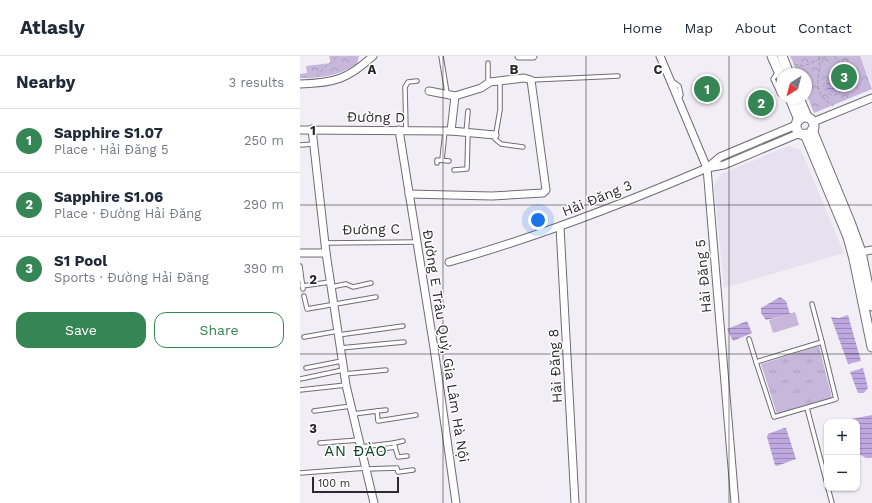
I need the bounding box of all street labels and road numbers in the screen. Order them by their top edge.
street label: Đường D [347,108,405,126]
street label: Hải Đăng 3 [560,177,634,219]
street label: Đường C [342,220,400,238]
street label: Đường E Trâu Quỳ, Gia Lâm Hà Nội [420,229,472,463]
street label: Hải Đăng 5 [692,238,714,314]
street label: Hải Đăng 8 [545,328,565,404]

